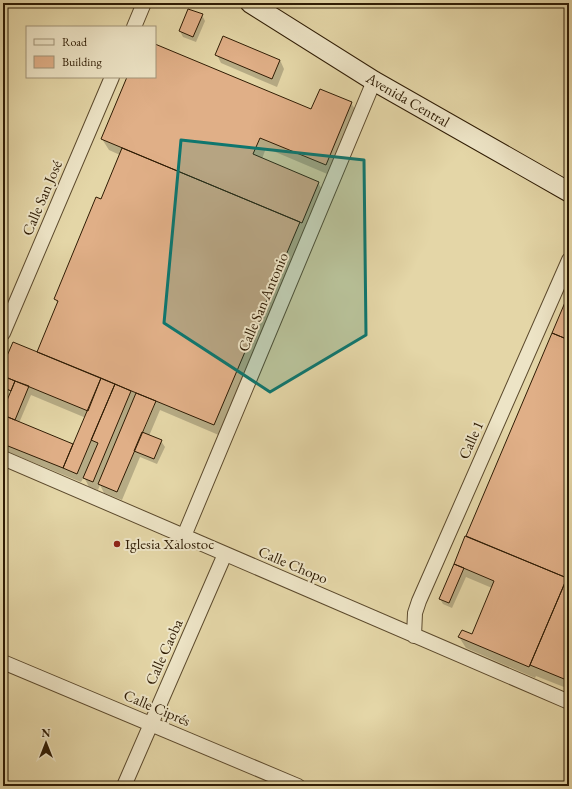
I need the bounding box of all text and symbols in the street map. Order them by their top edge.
legend [26,26,156,78]
text: Road [62,34,88,50]
text: Building [62,54,103,70]
street label: Avenida Central [362,68,454,131]
street label: Calle San José [17,157,66,238]
street label: Calle San Antonio [233,249,292,354]
street label: Calle 1 [454,418,487,462]
place label: Iglesia Xalostoc [125,534,214,553]
marker: Iglesia Xalostoc [112,539,122,549]
street label: Calle Chopo [256,541,331,588]
street label: Calle Caoba [141,616,186,688]
street label: Calle Ciprés [121,685,193,730]
north arrow [26,723,66,763]
text: N [42,726,51,740]

